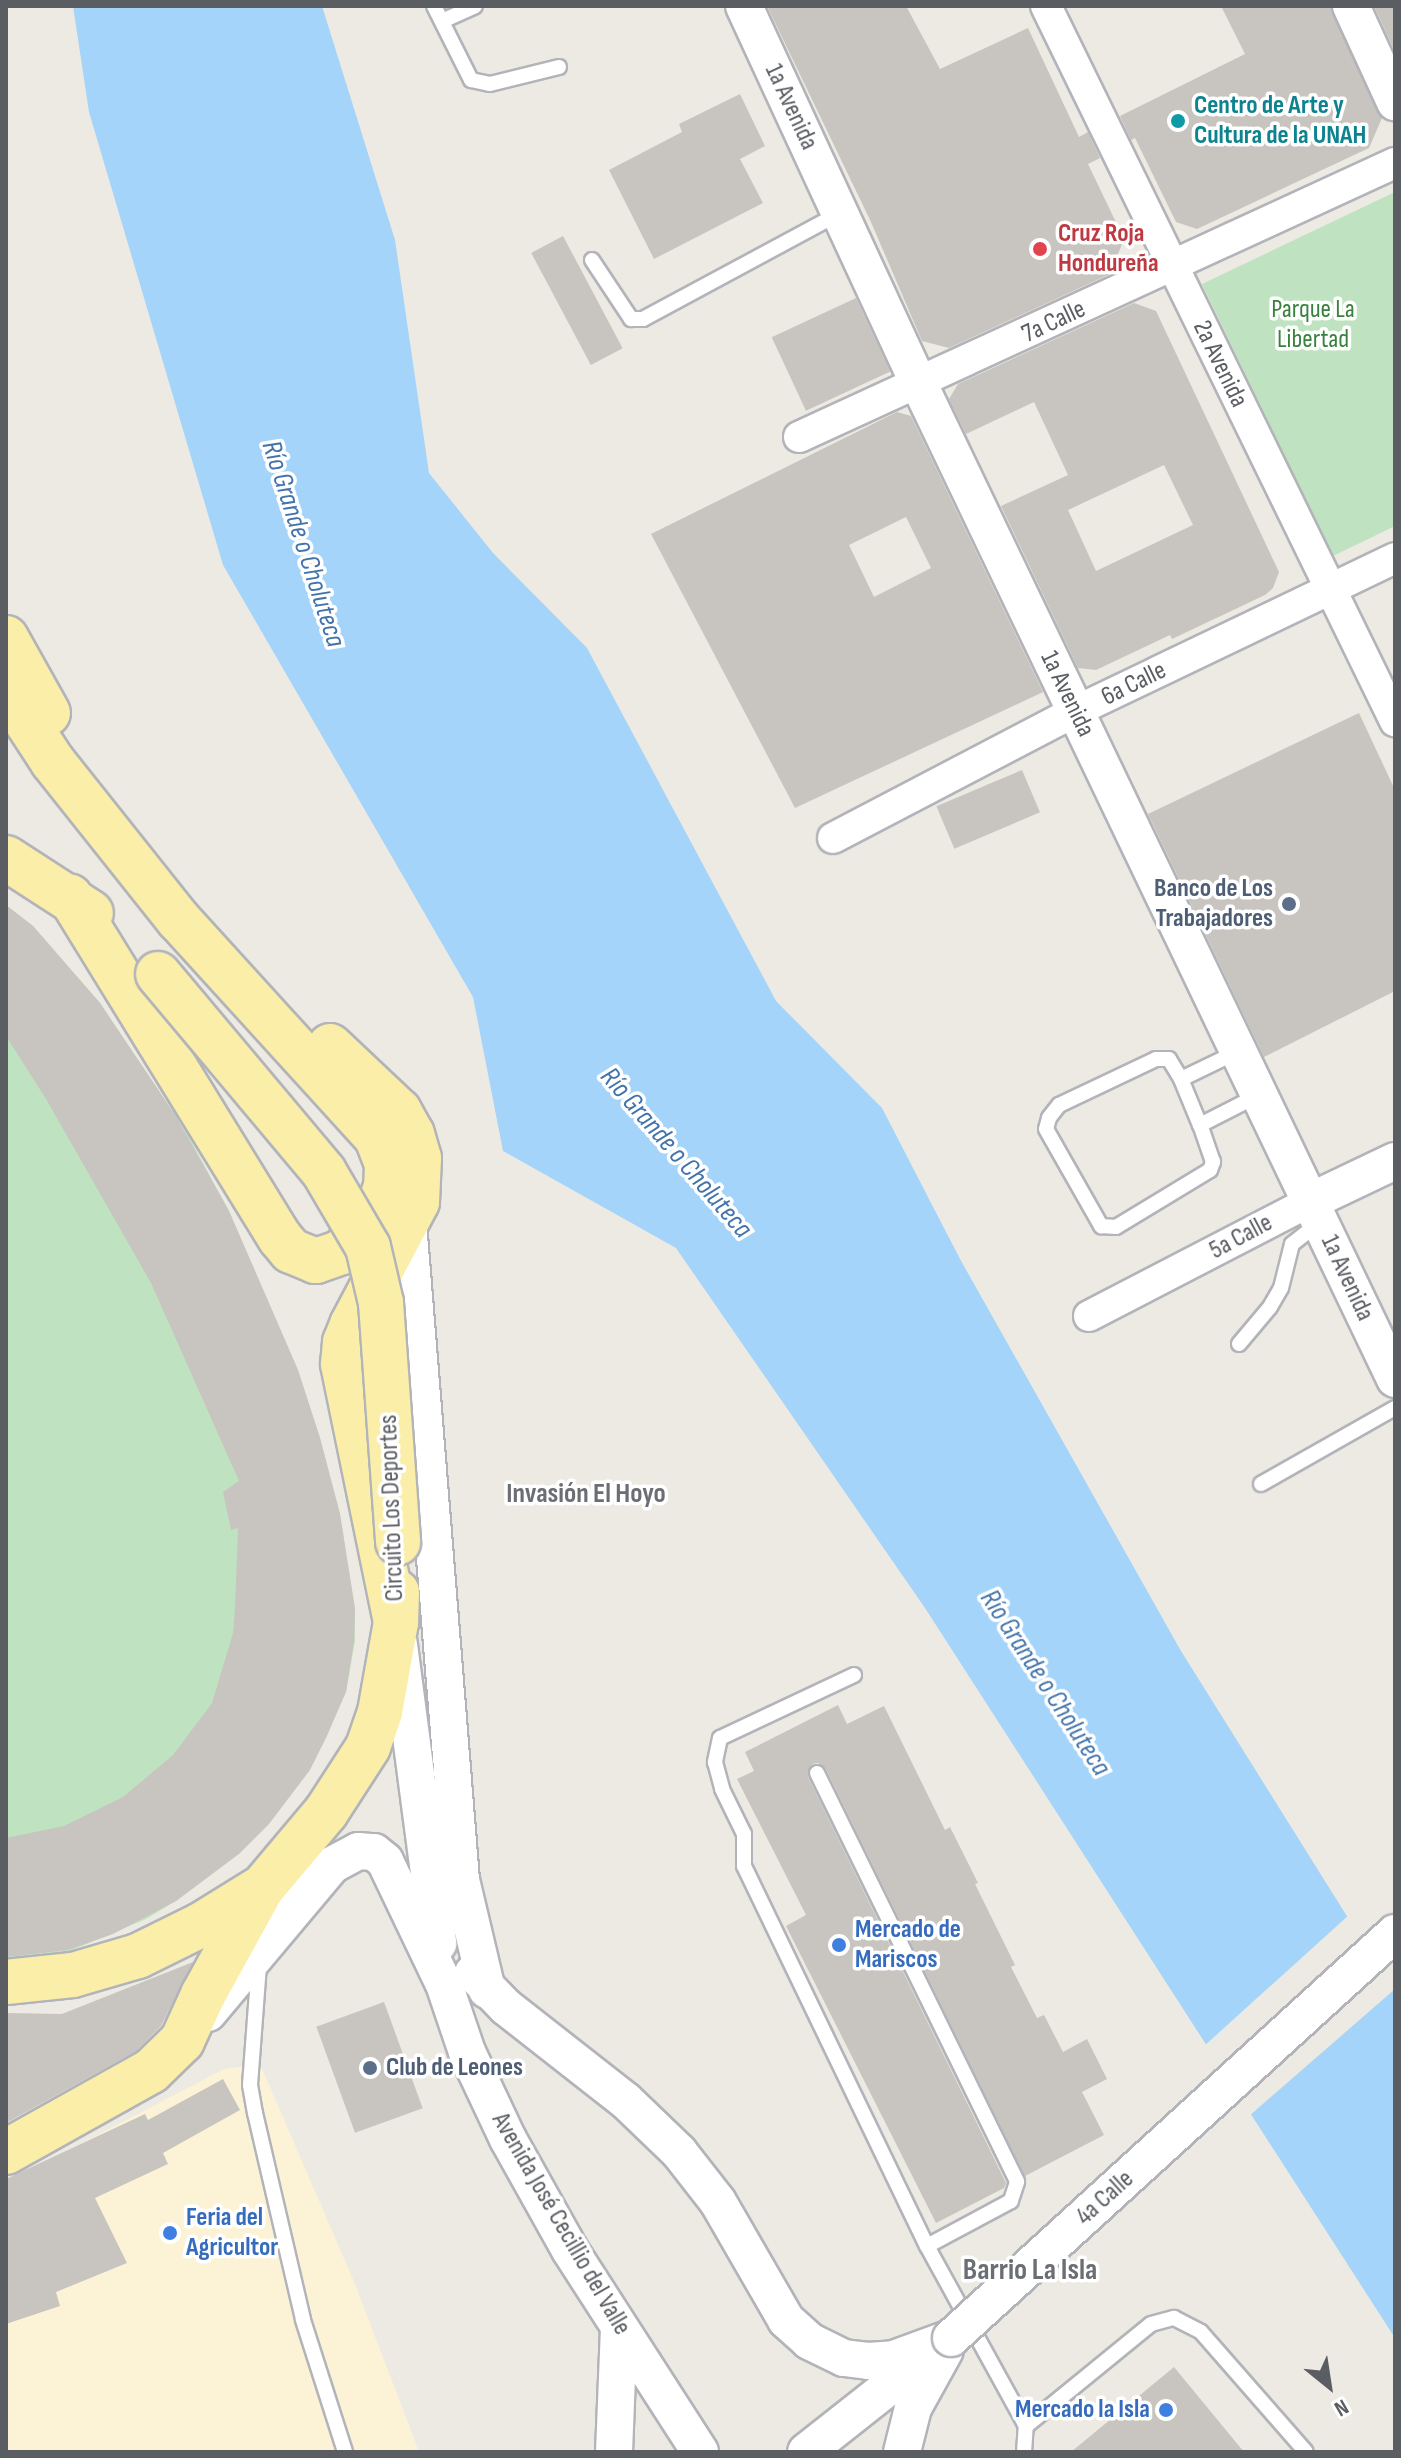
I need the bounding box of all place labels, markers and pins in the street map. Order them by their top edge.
place label: Centro de Arte y Cultura de la UNAH [1194,90,1366,152]
marker: Centro de Arte y Cultura de la UNAH [1169,112,1187,130]
place label: Cruz Roja Hondureña [1058,218,1159,280]
marker: Cruz Roja Hondureña [1029,238,1051,260]
place label: Banco de Los Trabajadores [1154,873,1273,934]
marker: Banco de Los Trabajadores [1280,895,1298,913]
place label: Mercado de Mariscos [855,1914,961,1976]
marker: Mercado de Mariscos [830,1936,848,1954]
place label: Club de Leones [386,2052,523,2084]
marker: Club de Leones [361,2059,379,2077]
place label: Feria del Agricultor [186,2202,278,2264]
marker: Feria del Agricultor [161,2224,179,2242]
place label: Mercado la Isla [1015,2394,1150,2426]
marker: Mercado la Isla [1157,2401,1175,2419]

